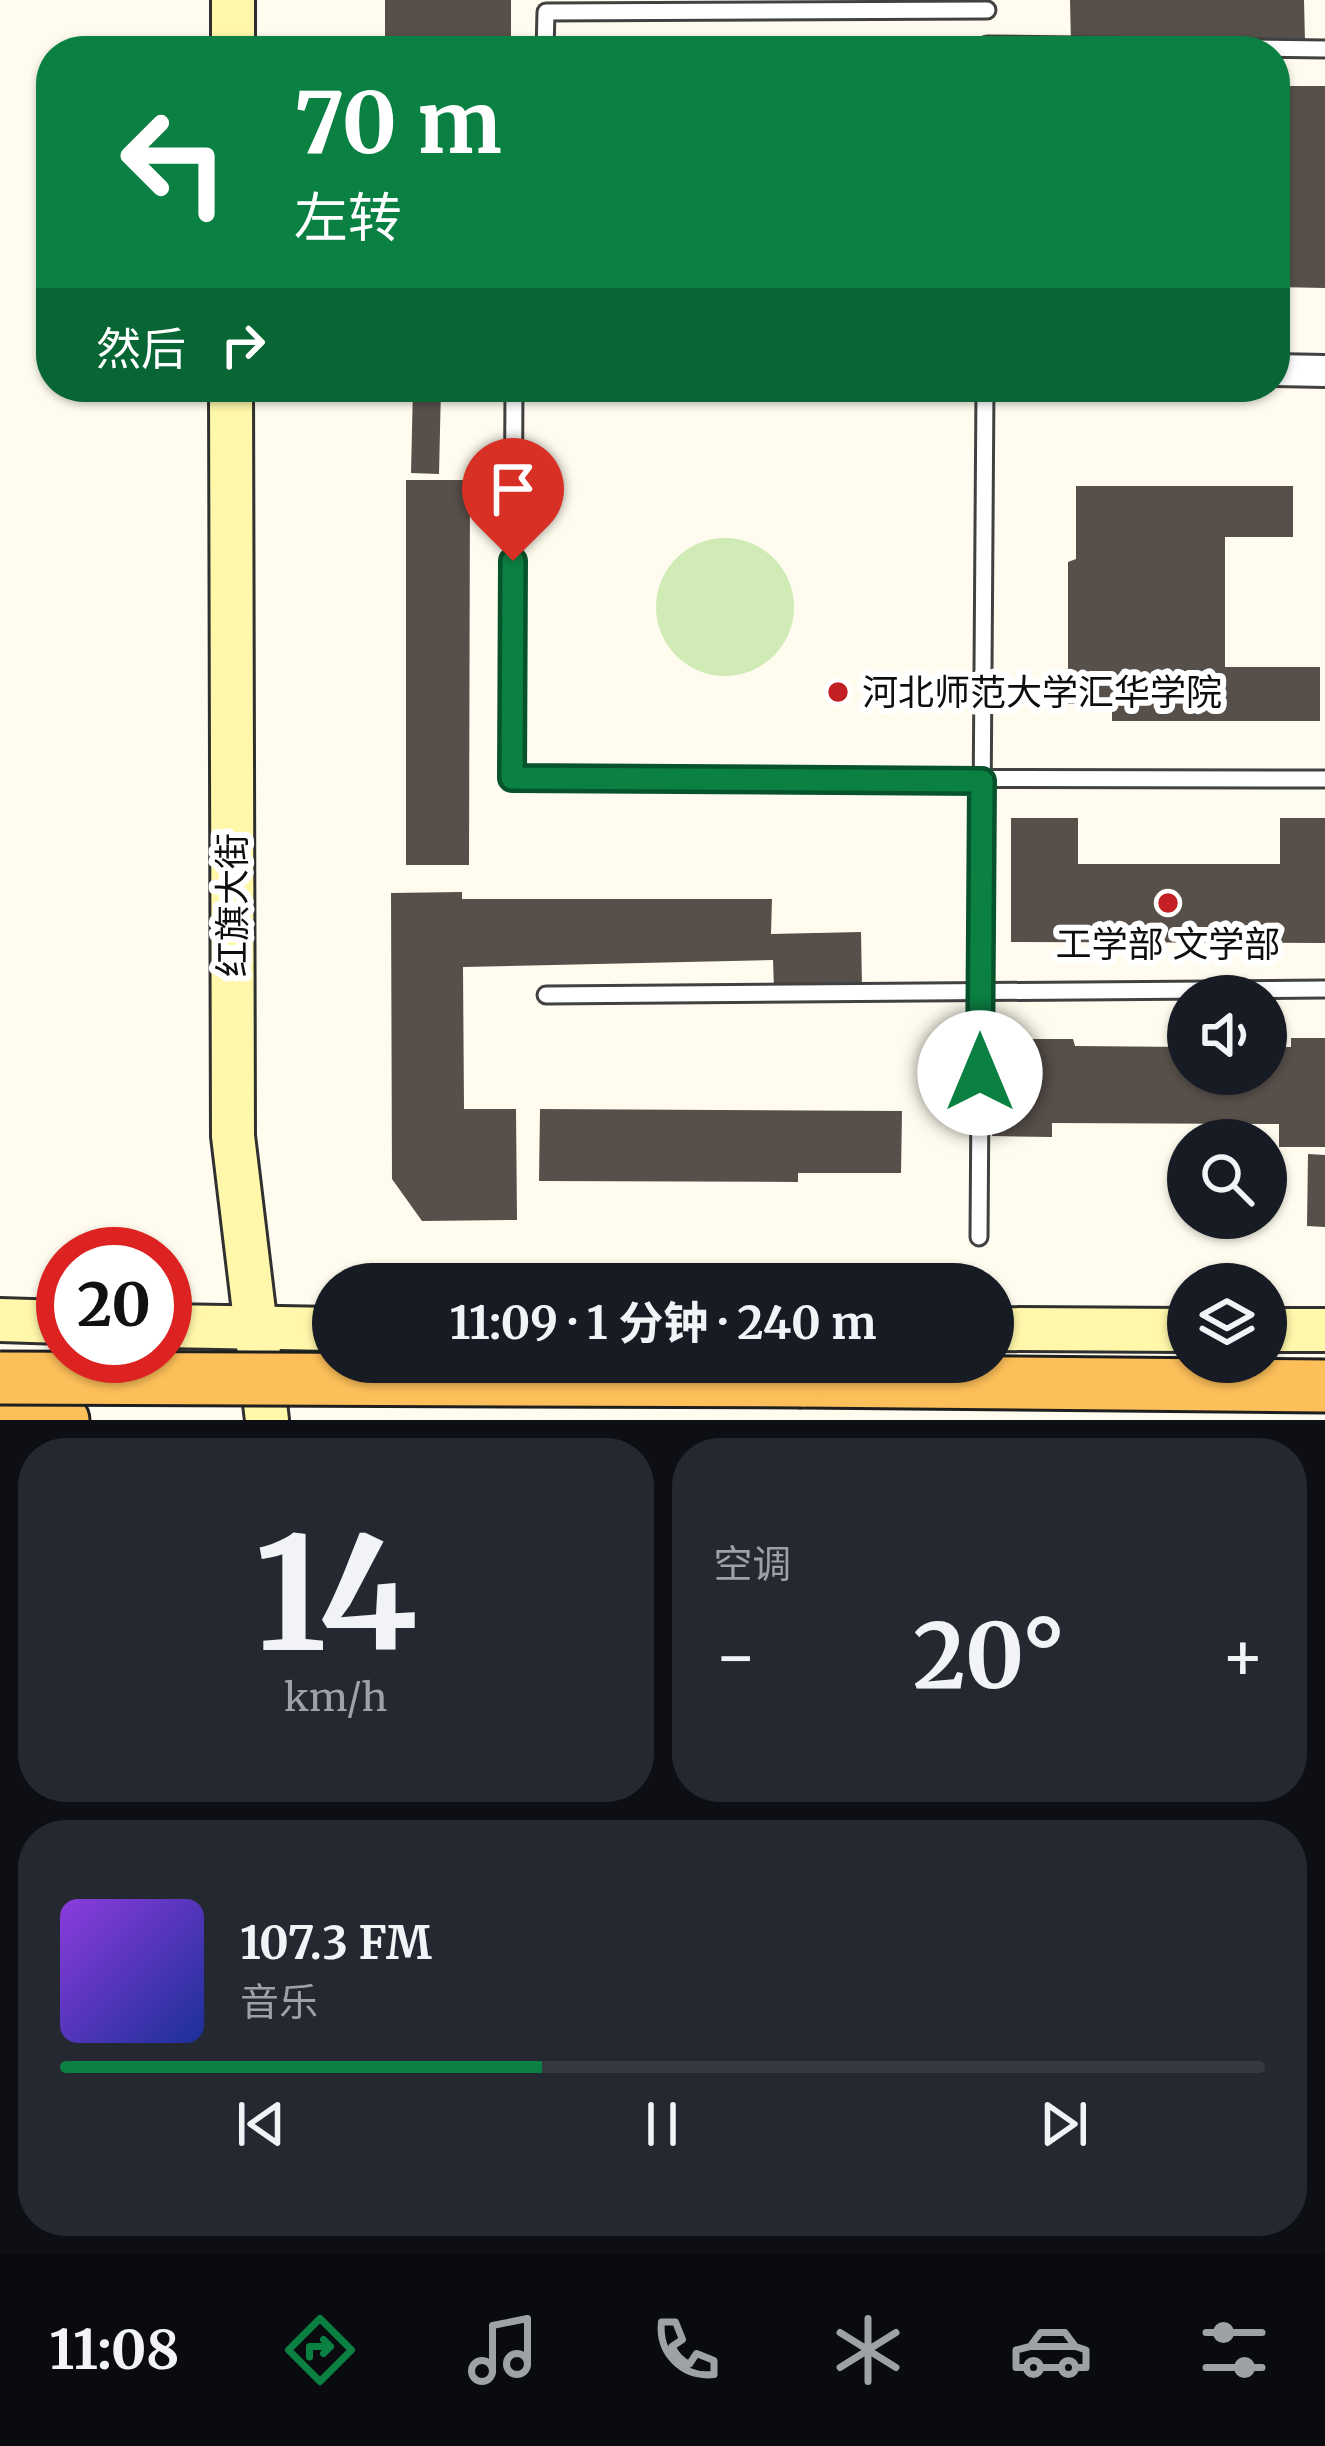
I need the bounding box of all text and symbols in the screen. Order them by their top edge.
text: 70 m [294,70,502,176]
icon: left [96,84,252,240]
text: 左转 [294,184,402,252]
icon: right [210,312,276,378]
text: 然后 [96,321,186,377]
pin [462,438,564,561]
icon: arrive [480,456,546,522]
place label: 河北师范大学汇华学院 [862,670,1222,715]
marker: 河北师范大学汇华学院 [825,679,851,705]
street label: 红旗大街 [210,833,255,977]
marker: 工学部 文学部 [1155,890,1181,916]
place label: 工学部 文学部 [1056,922,1280,967]
map controls [1167,975,1287,1383]
button: sound [1167,975,1287,1095]
position arrow [917,1010,1043,1136]
button: search [1167,1119,1287,1239]
speed limit sign: 20 [36,1227,192,1383]
button: layers [1167,1263,1287,1383]
text: 11:09 · 1 分钟 · 240 m [449,1295,877,1351]
text: 14 [254,1496,417,1693]
text: 空调 [714,1540,792,1589]
text: 20° [913,1599,1066,1713]
text: − [714,1615,758,1698]
text: + [1221,1615,1265,1698]
text: km/h [284,1673,387,1722]
text: 107.3 FM [240,1915,432,1971]
text: 音乐 [240,1978,318,2027]
icon: previous [228,2091,294,2157]
icon: pause [629,2091,695,2157]
icon: next [1031,2091,1097,2157]
icon: directions [278,2308,362,2392]
icon: music [461,2308,545,2392]
icon: phone [644,2308,728,2392]
icon: climate [826,2308,910,2392]
icon: car [1009,2308,1093,2392]
icon: filters [1192,2308,1276,2392]
text: 11:08 [49,2316,180,2384]

